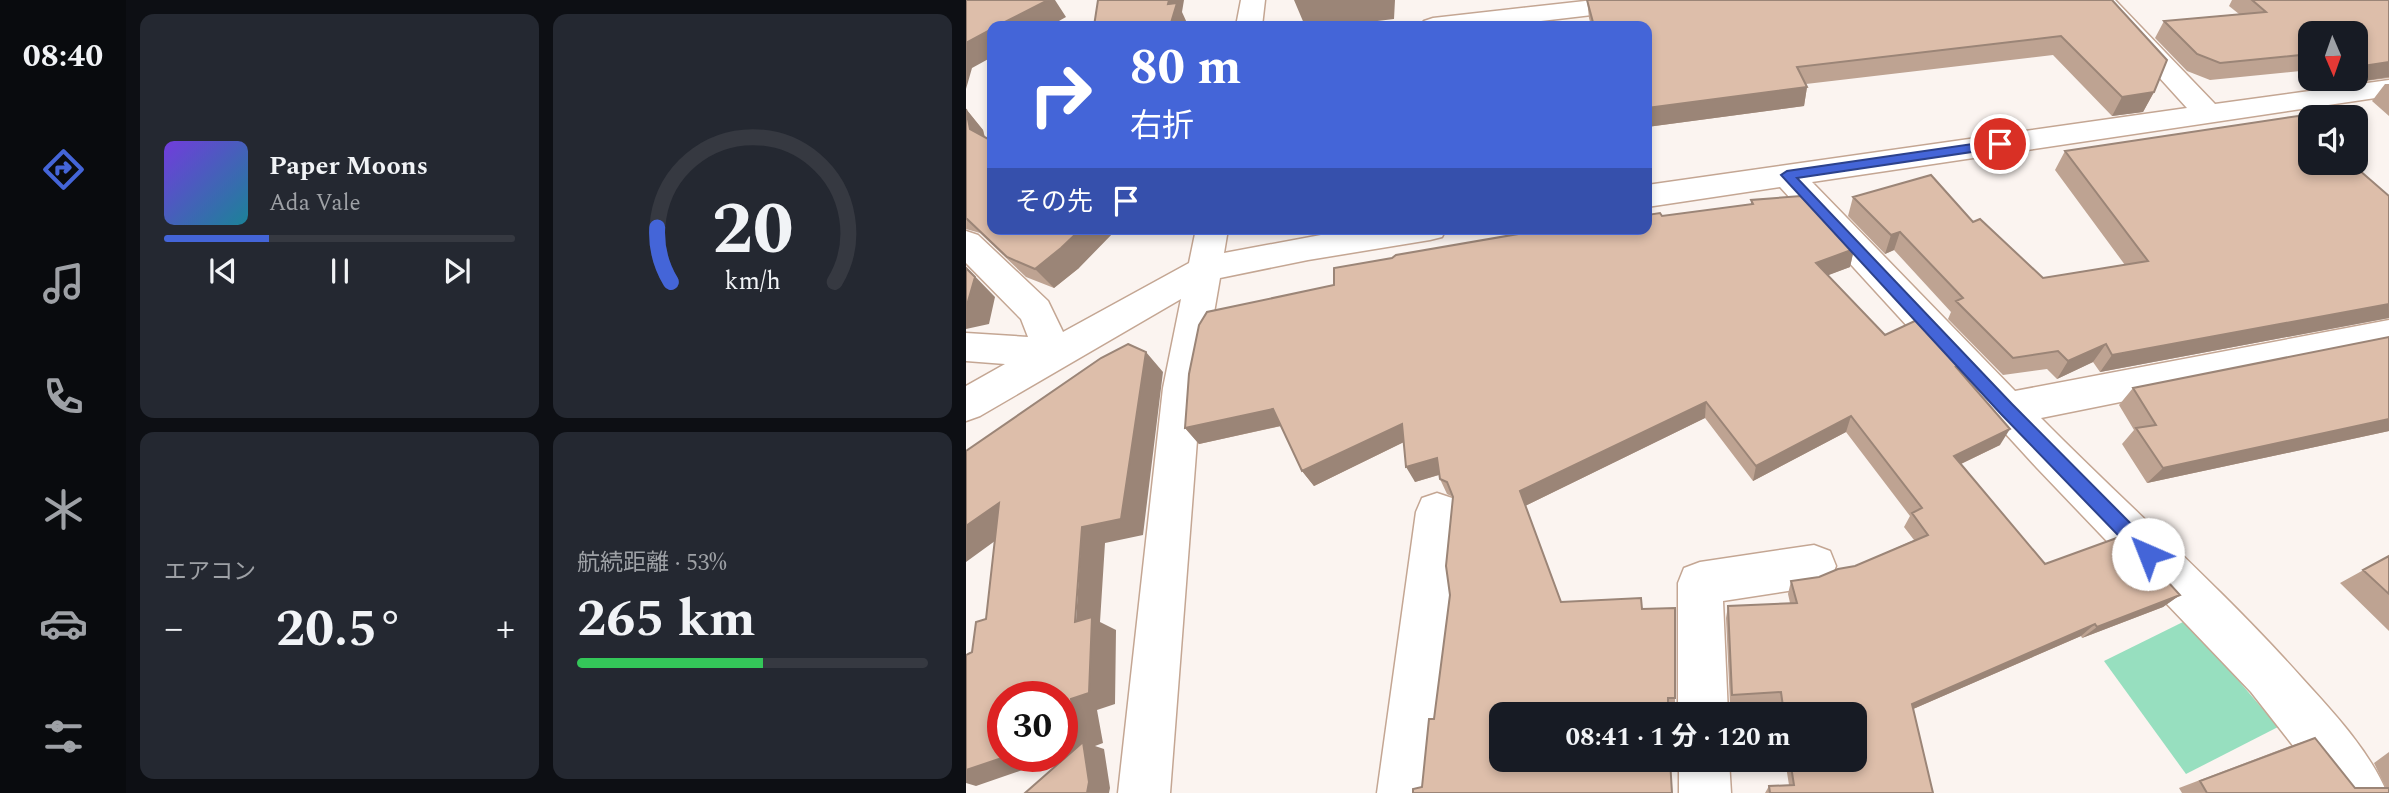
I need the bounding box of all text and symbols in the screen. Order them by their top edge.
north arrow [2298,21,2368,91]
map controls [2298,21,2368,175]
text: 80 m [1130,31,1241,106]
text: 08:40 [23,32,103,81]
icon: right [1015,49,1106,140]
text: 右折 [1130,102,1194,151]
button: sound [2298,105,2368,175]
pin [1970,114,2030,174]
icon: arrive [1981,125,2019,163]
icon: directions [39,145,88,194]
text: Paper Moons [269,146,428,186]
text: 20 [712,175,793,286]
text: その先 [1015,182,1093,222]
icon: arrive [1107,182,1145,220]
text: Ada Vale [269,186,361,221]
icon: previous [204,252,242,290]
icon: pause [321,252,359,290]
icon: next [438,252,476,290]
icon: music [39,259,88,308]
text: km/h [724,263,781,301]
icon: phone [39,372,88,421]
icon: climate [39,485,88,534]
position arrow [2111,517,2185,591]
text: 航続距離 · 53% [577,546,727,581]
text: エアコン [164,555,256,590]
text: 265 km [577,580,756,659]
text: 20.5° [276,590,403,669]
icon: car [39,599,88,648]
text: − [164,600,183,658]
text: + [496,600,515,658]
speed limit sign: 30 [987,681,1078,772]
icon: filters [39,712,88,761]
text: 08:41 · 1 分 · 120 m [1565,717,1791,757]

